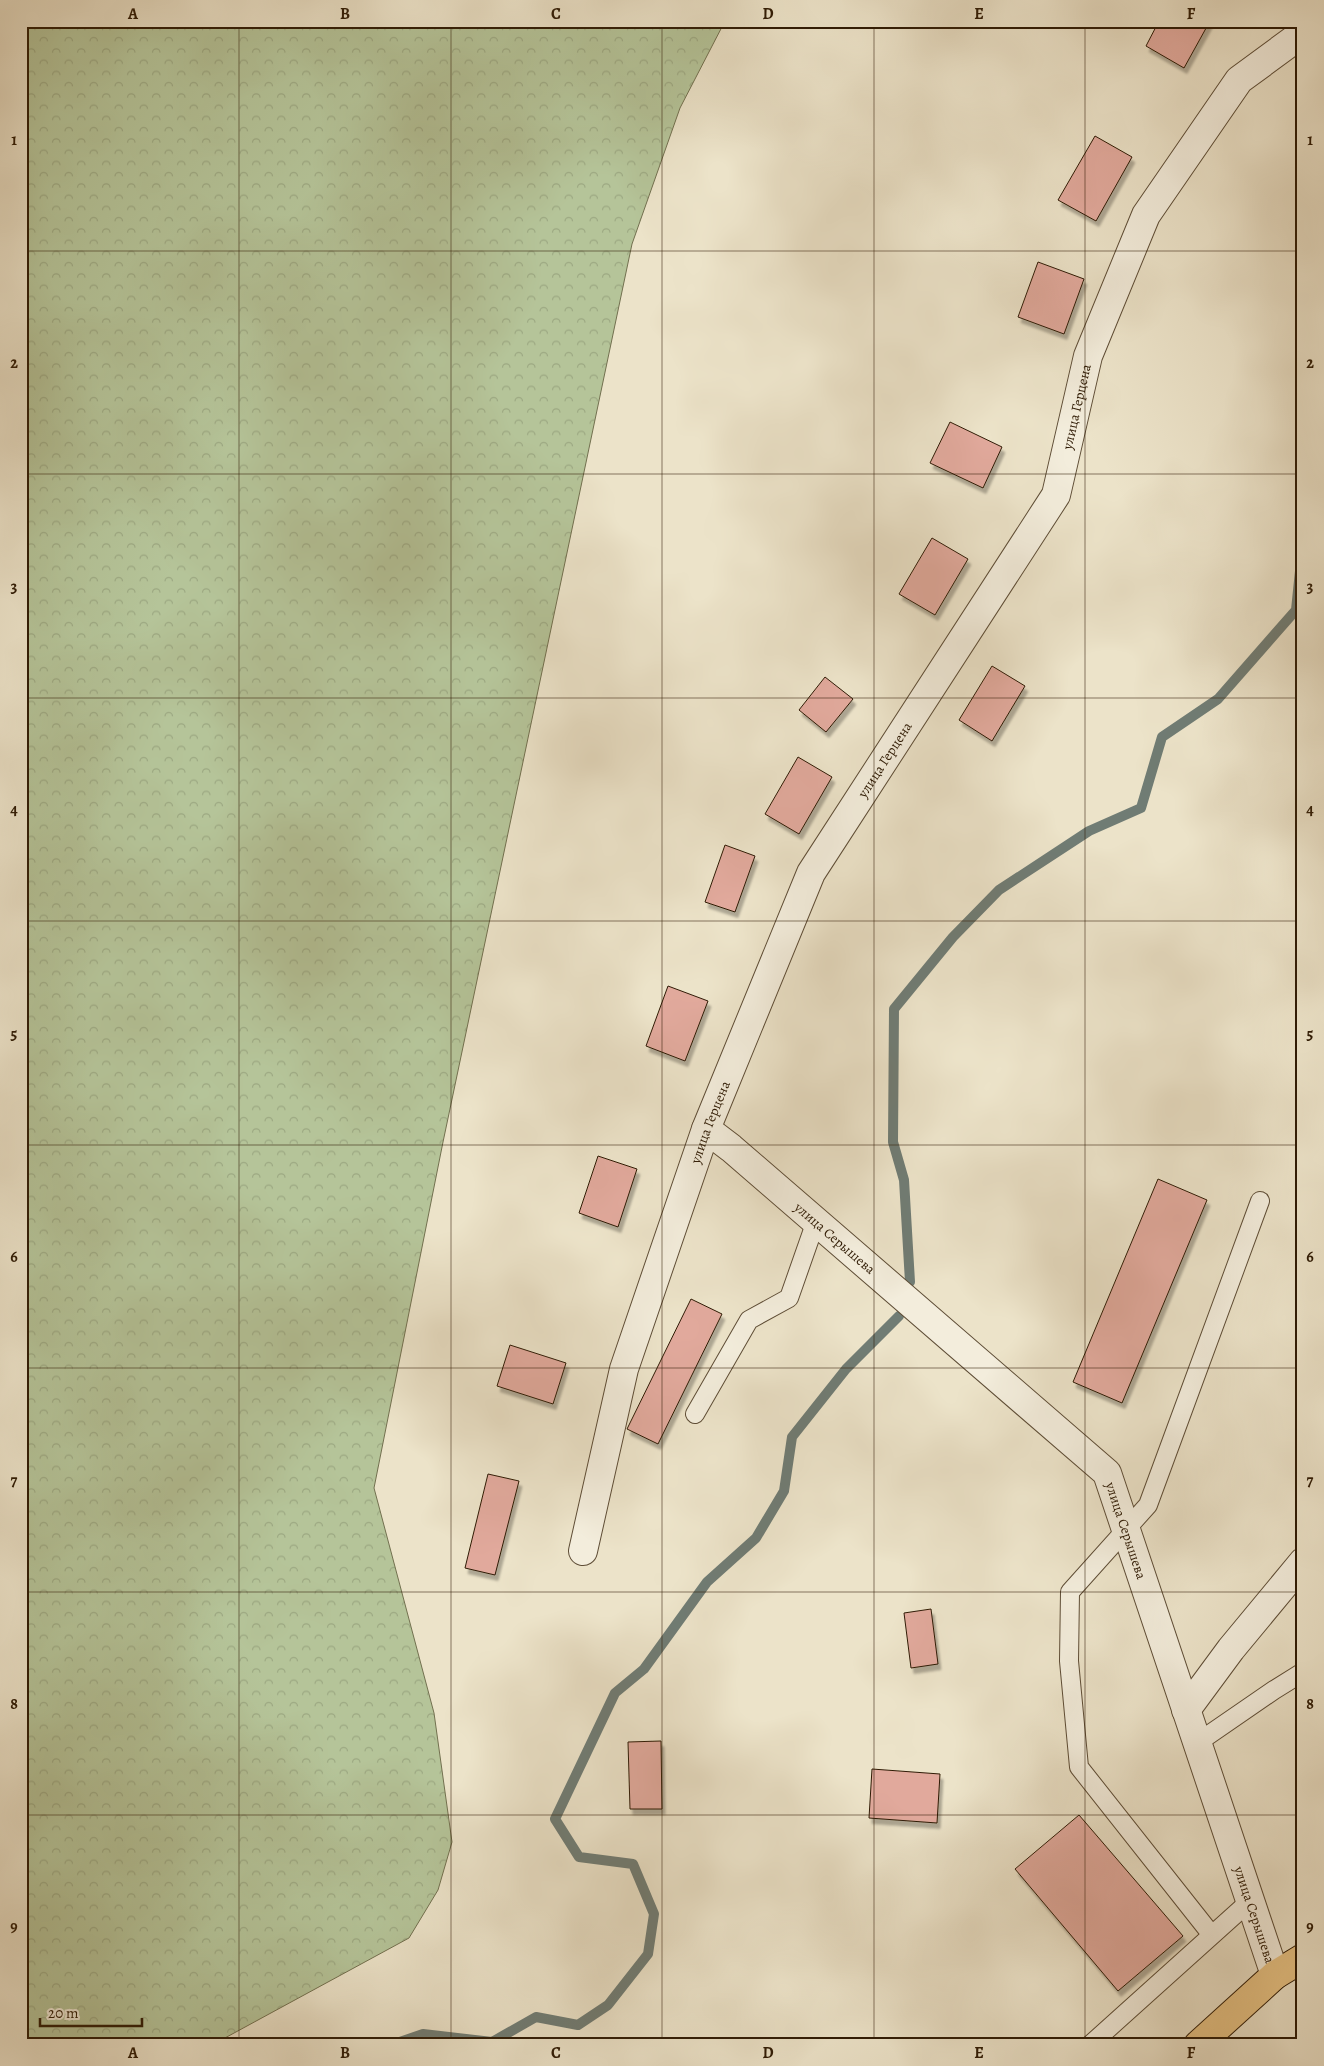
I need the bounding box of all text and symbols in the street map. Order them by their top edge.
text: A [127,3,139,25]
text: B [340,3,350,25]
text: C [551,3,561,25]
text: D [762,3,774,25]
text: E [974,3,984,25]
text: F [1187,3,1196,25]
text: 1 [11,129,17,151]
text: 1 [1307,129,1313,151]
text: 2 [10,352,18,374]
text: 2 [1306,352,1314,374]
street label: улица Герцена [1058,362,1096,452]
text: 3 [11,576,18,598]
text: 3 [1307,576,1314,598]
street label: улица Герцена [853,718,917,802]
text: 4 [10,799,18,821]
text: 4 [1306,799,1314,821]
text: 5 [11,1023,18,1045]
text: 5 [1307,1023,1314,1045]
street label: улица Герцена [686,1078,735,1167]
street label: улица Серышева [790,1197,880,1279]
text: 6 [10,1246,18,1268]
text: 6 [1306,1246,1314,1268]
text: 7 [11,1470,18,1492]
text: 7 [1307,1470,1314,1492]
street label: улица Серышева [1100,1479,1151,1582]
text: 8 [10,1693,18,1715]
text: 8 [1306,1693,1314,1715]
street label: улица Серышева [1229,1863,1280,1966]
text: 9 [10,1916,18,1938]
text: 9 [1306,1916,1314,1938]
scale bar [40,1996,142,2028]
text: 20 m [48,2003,79,2023]
text: A [127,2042,139,2064]
text: B [340,2042,350,2064]
text: C [551,2042,561,2064]
text: D [762,2042,774,2064]
text: E [974,2042,984,2064]
text: F [1187,2042,1196,2064]

